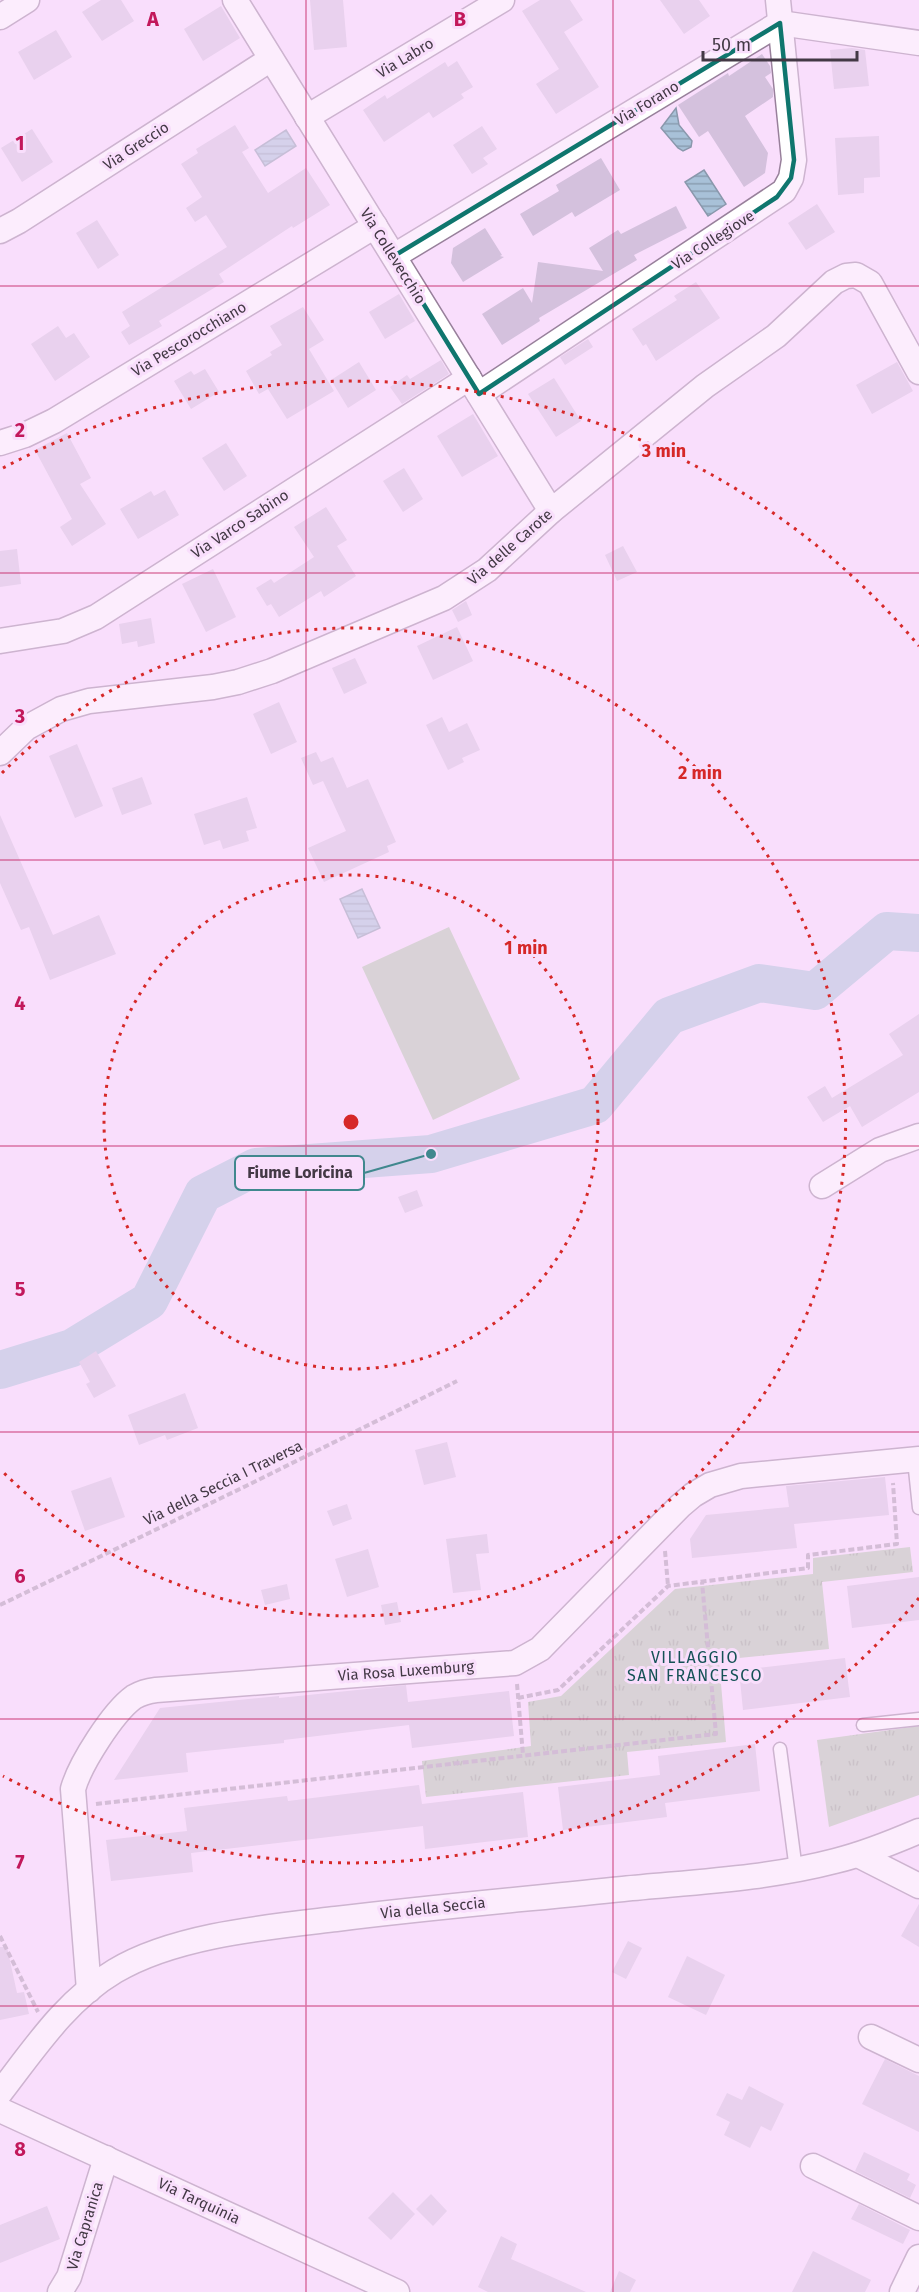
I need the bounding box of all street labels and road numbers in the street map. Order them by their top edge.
street label: Via Labro [373,34,437,82]
street label: Via Forano [612,77,682,129]
street label: Via Greccio [100,118,172,174]
street label: Via Collevecchio [356,205,430,307]
street label: Via Collegiove [668,207,758,273]
street label: Via Pescorocchiano [128,298,250,380]
street label: Via Varco Sabino [188,486,292,562]
street label: Via delle Carote [464,505,556,589]
street label: Via della Seccia I Traversa [141,1437,305,1529]
street label: Via Rosa Luxemburg [337,1657,475,1685]
street label: Via della Seccia [380,1894,486,1922]
street label: Via Tarquinia [155,2174,243,2228]
street label: Via Capranica [63,2180,107,2272]

